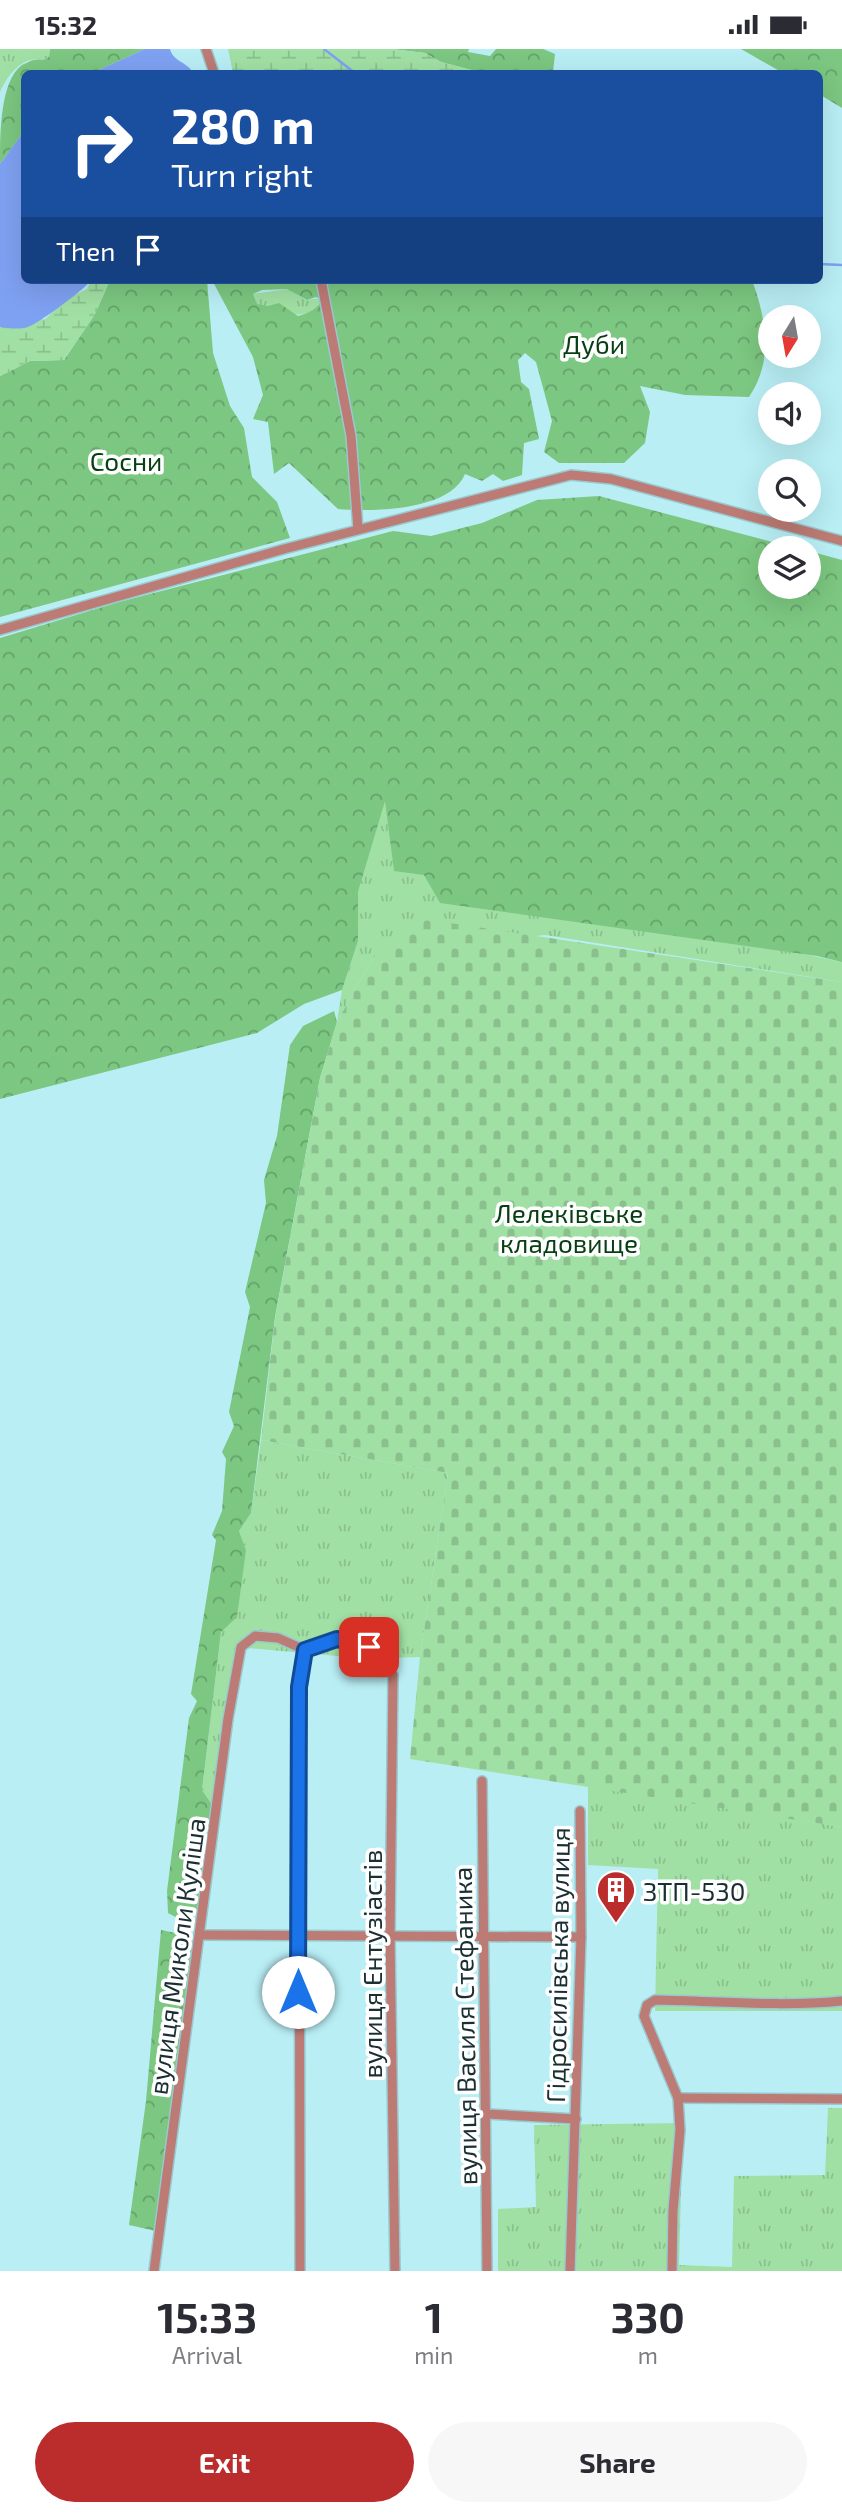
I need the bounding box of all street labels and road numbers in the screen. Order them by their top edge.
street label: вулиця Миколи Куліша [141,1816,212,2097]
street label: Гідросилівська вулиця [539,1827,576,2103]
street label: вулиця Ентузіастів [356,1850,388,2078]
street label: вулиця Василя Стефаника [446,1866,483,2186]

